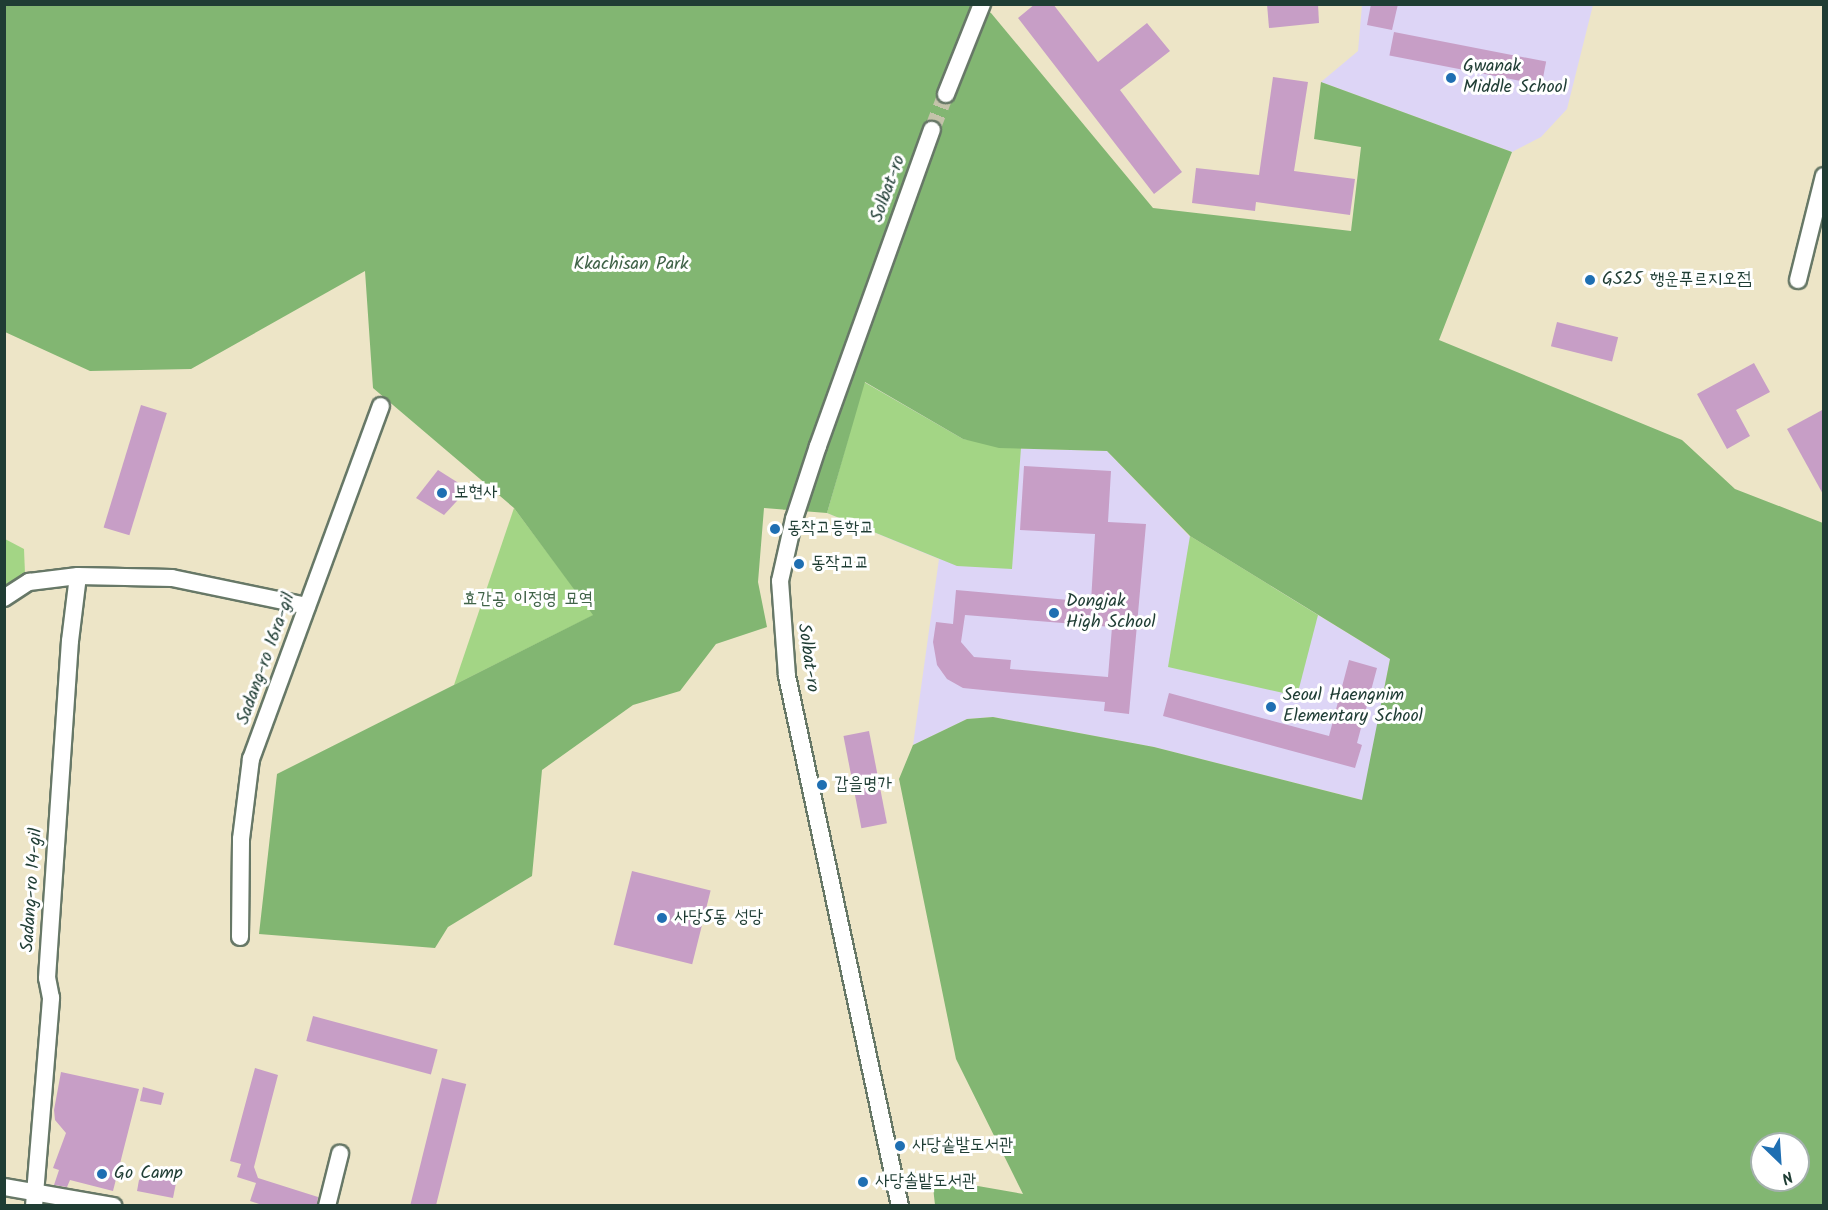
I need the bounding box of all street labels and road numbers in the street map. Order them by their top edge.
street label: Solbat-ro [867,153,911,225]
street label: Sadang-ro 16ra-gil [233,590,301,728]
street label: Solbat-ro [791,622,823,694]
street label: Sadang-ro 14-gil [18,827,48,953]

